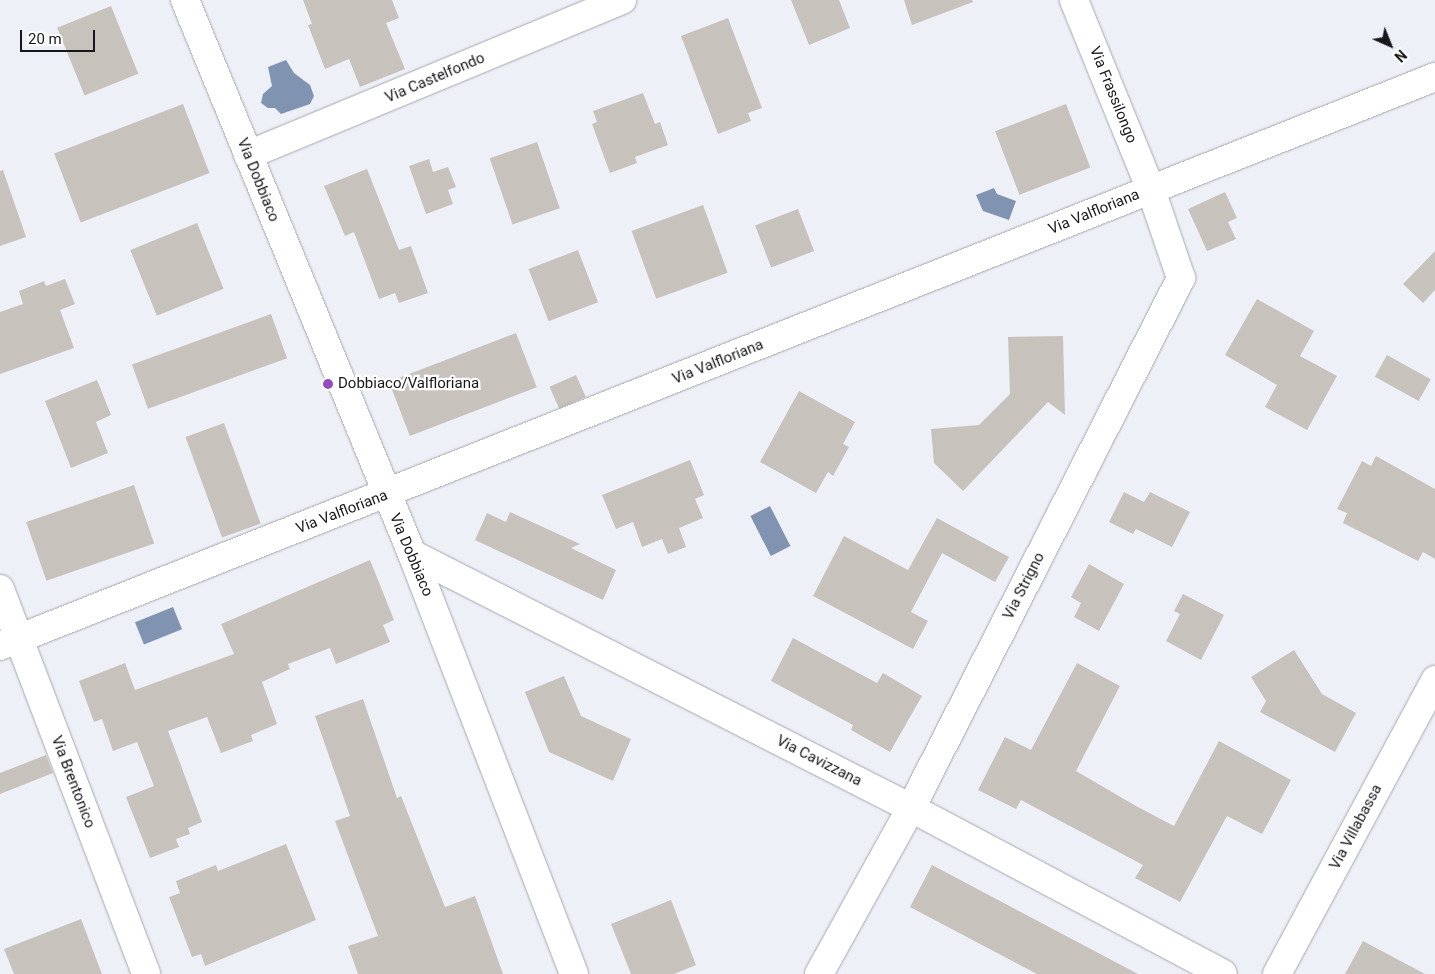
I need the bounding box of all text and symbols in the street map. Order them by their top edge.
scale bar [22,20,98,52]
north arrow [1365,20,1415,70]
text: 20 m [28,30,62,48]
street label: Via Frassilongo [1085,44,1141,146]
text: N [1391,47,1410,65]
street label: Via Castelfondo [383,49,487,107]
street label: Via Dobbiaco [233,136,283,224]
street label: Via Valfloriana [1046,186,1142,238]
street label: Via Valfloriana [670,336,766,388]
place label: Dobbiaco/Valfloriana [338,375,479,393]
marker: Dobbiaco/Valfloriana [322,378,334,390]
street label: Via Valfloriana [294,486,390,538]
street label: Via Dobbiaco [385,511,437,599]
street label: Via Strigno [999,549,1049,623]
street label: Via Cavizzana [773,732,865,790]
street label: Via Brentonico [47,733,99,831]
street label: Via Villabassa [1326,781,1386,873]

